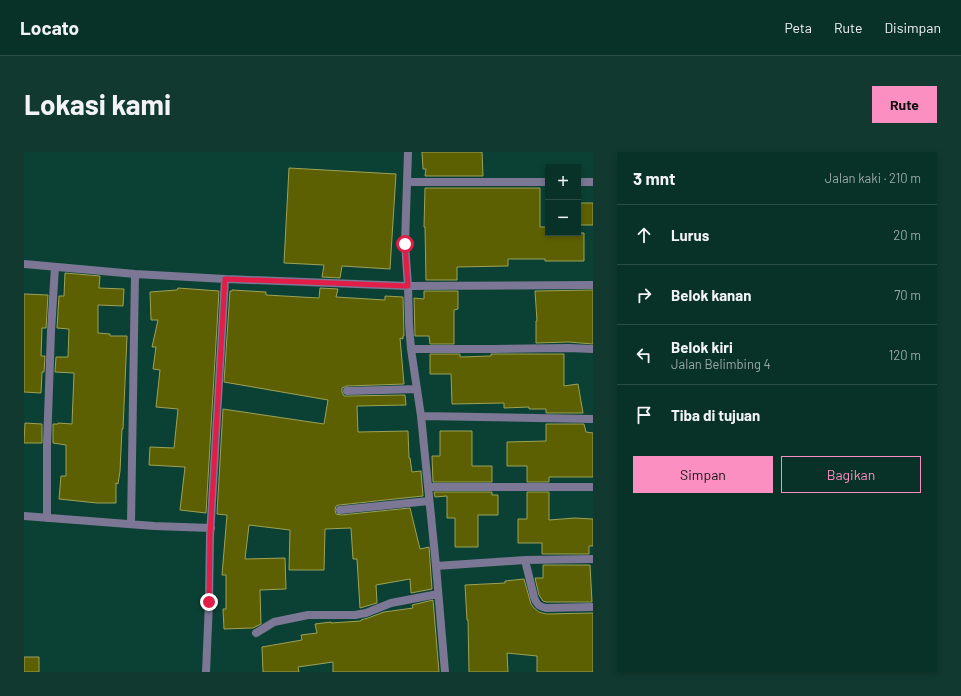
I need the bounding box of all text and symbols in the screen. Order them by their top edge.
text: Locato [20,16,79,39]
text: Peta [784,19,812,36]
text: Rute [834,19,862,36]
text: Disimpan [884,19,941,36]
button: Rute [872,86,937,123]
text: Lokasi kami [24,87,171,121]
map controls [545,164,581,236]
button: + [545,164,581,200]
text: 3 mnt [633,168,676,188]
text: Jalan kaki · 210 m [825,170,921,186]
button: − [545,200,581,236]
icon: ahead [633,224,655,246]
text: Lurus [671,226,709,244]
text: 20 m [893,227,921,243]
route start [396,235,414,253]
icon: right [633,284,655,306]
text: Belok kanan [671,286,751,304]
text: 70 m [894,287,921,303]
text: Belok kiri [671,338,733,356]
icon: left [633,344,655,366]
text: 120 m [889,347,921,363]
text: Jalan Belimbing 4 [671,356,771,372]
icon: arrive [633,404,655,426]
text: Tiba di tujuan [671,406,760,424]
button: Simpan [633,456,773,493]
button: Bagikan [781,456,921,493]
route end [200,593,218,611]

